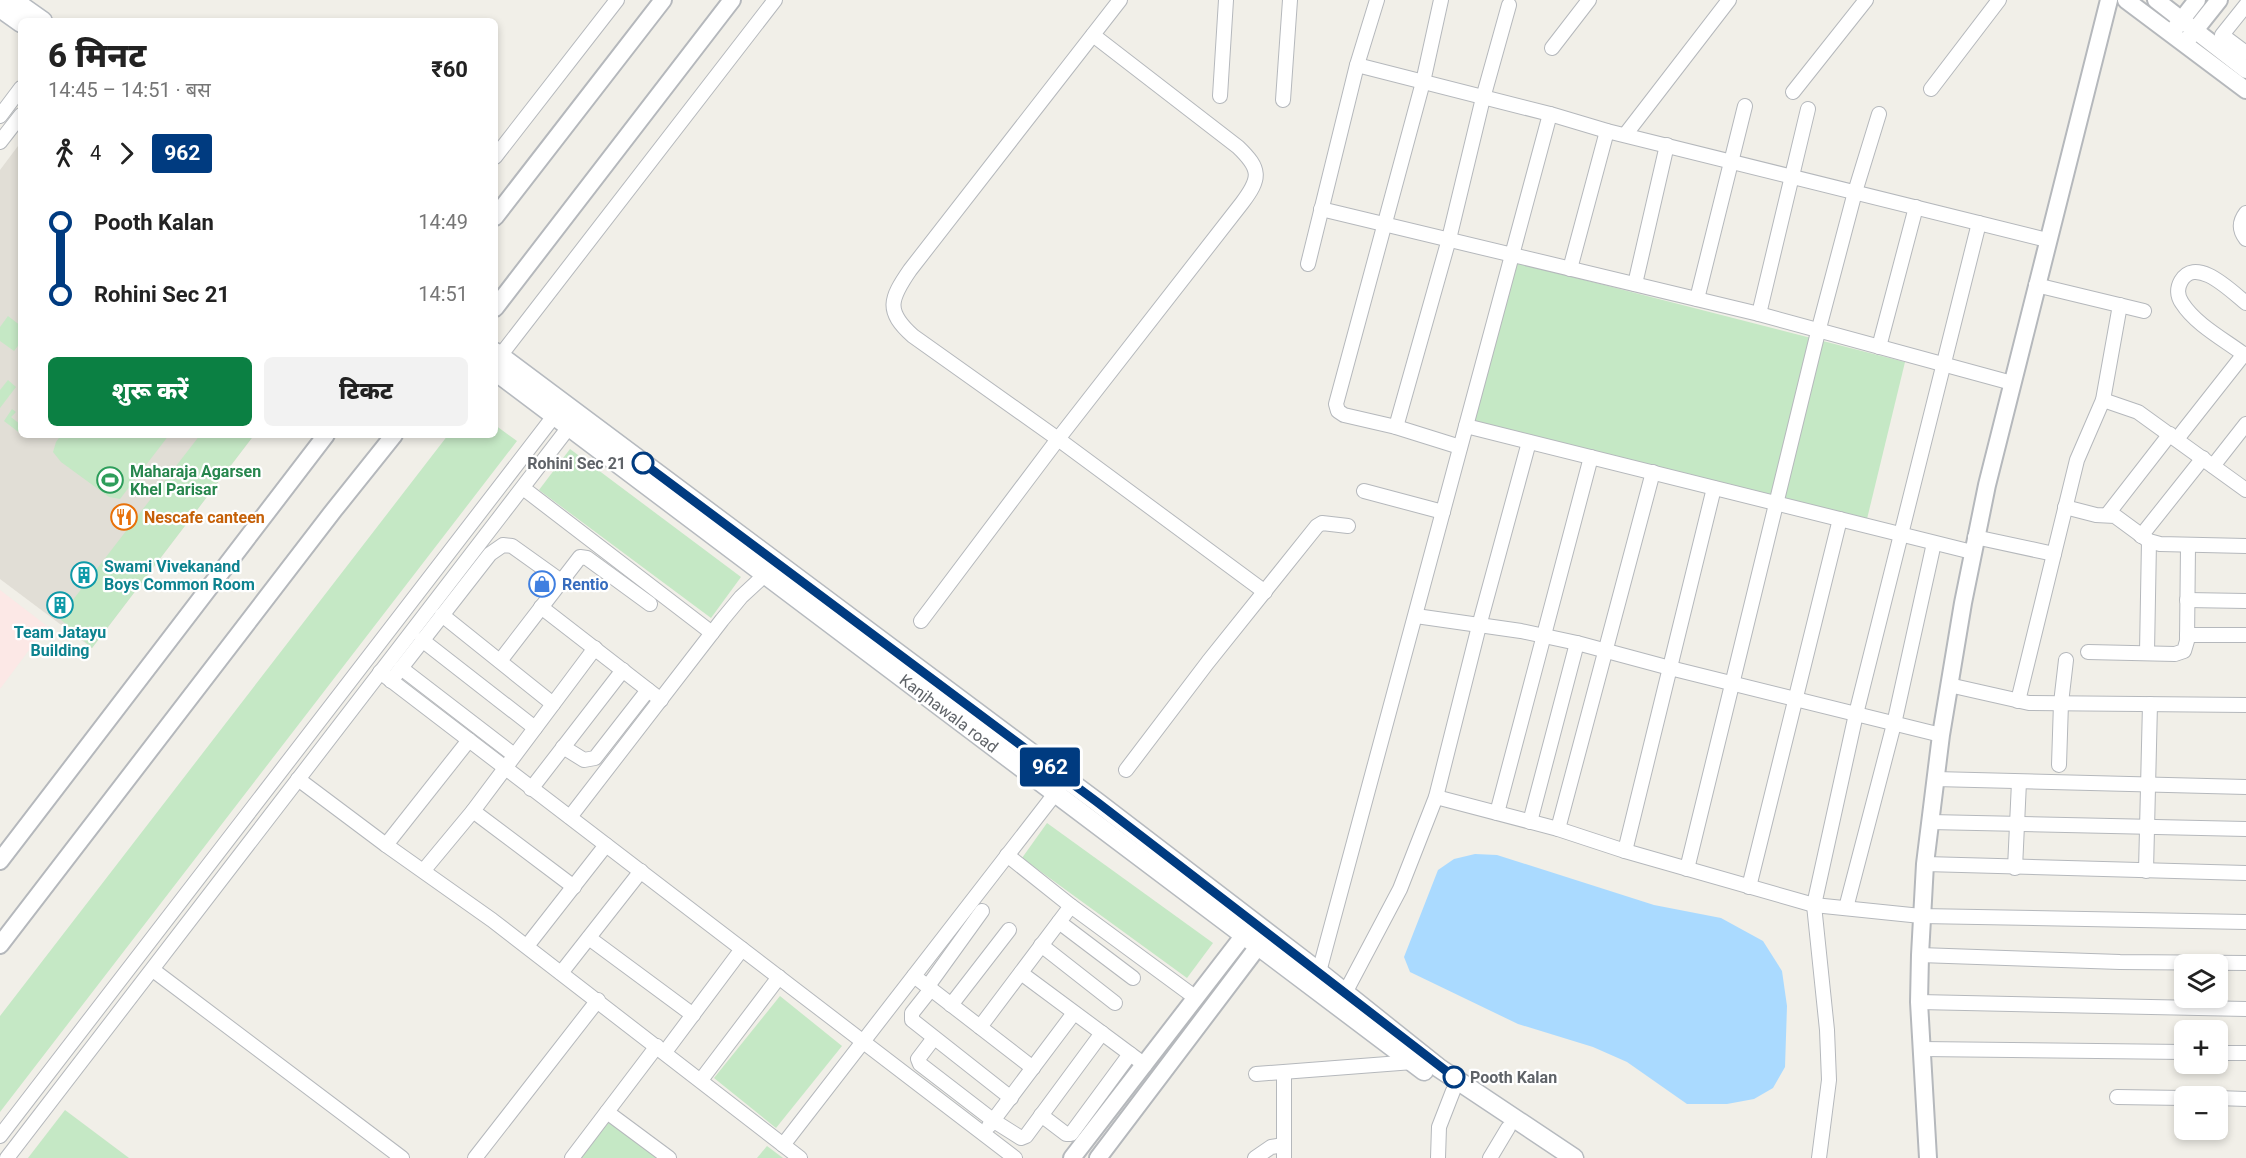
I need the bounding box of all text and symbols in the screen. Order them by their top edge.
text: 6 मिनट [48,36,146,75]
text: ₹60 [431,57,468,82]
text: 14:45 – 14:51 · बस [48,78,211,102]
icon: walk [48,137,81,170]
icon: forward [110,137,143,170]
text: 4 [90,141,101,165]
text: 962 [164,141,200,165]
text: Pooth Kalan [94,210,214,235]
text: 14:49 [418,210,468,234]
text: Rohini Sec 21 [94,282,230,307]
text: 14:51 [418,282,468,306]
button: शुरू करें [48,357,252,426]
button: टिकट [264,357,468,426]
marker: Rohini Sec 21 [632,452,654,474]
place label: Rohini Sec 21 [527,454,626,473]
place label: Maharaja Agarsen Khel Parisar [130,462,261,499]
sports icon: Maharaja Agarsen Khel Parisar [95,465,125,495]
restaurant icon: Nescafe canteen [109,502,139,532]
place label: Nescafe canteen [144,508,265,527]
place label: Swami Vivekanand Boys Common Room [104,557,255,594]
building icon: Swami Vivekanand Boys Common Room [69,560,99,590]
shop icon: Rentio [527,569,557,599]
place label: Rentio [562,575,609,594]
building icon: Team Jatayu Building [45,590,75,620]
place label: Team Jatayu Building [14,623,106,660]
street label: Kanjhawala road [896,670,1002,757]
line badge: 962 [1016,748,1084,786]
text: 962 [1032,755,1068,779]
map controls [2174,954,2228,1140]
button: layers [2174,954,2228,1008]
button: + [2174,1020,2228,1074]
marker: Pooth Kalan [1443,1066,1465,1088]
place label: Pooth Kalan [1470,1068,1557,1087]
button: − [2174,1086,2228,1140]

